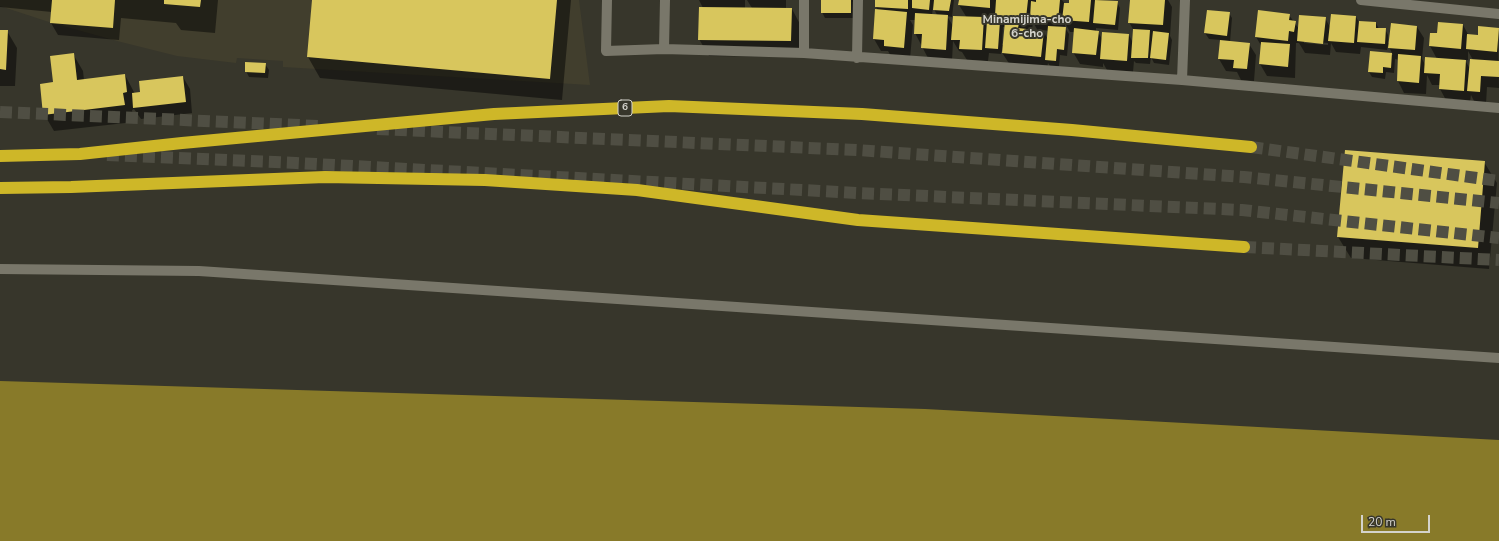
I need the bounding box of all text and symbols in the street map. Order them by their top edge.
district label: Minamijima-cho 6-cho [983,13,1071,41]
road number: 6 [618,100,632,116]
scale bar [1363,507,1432,533]
text: 20 m [1368,514,1396,530]

